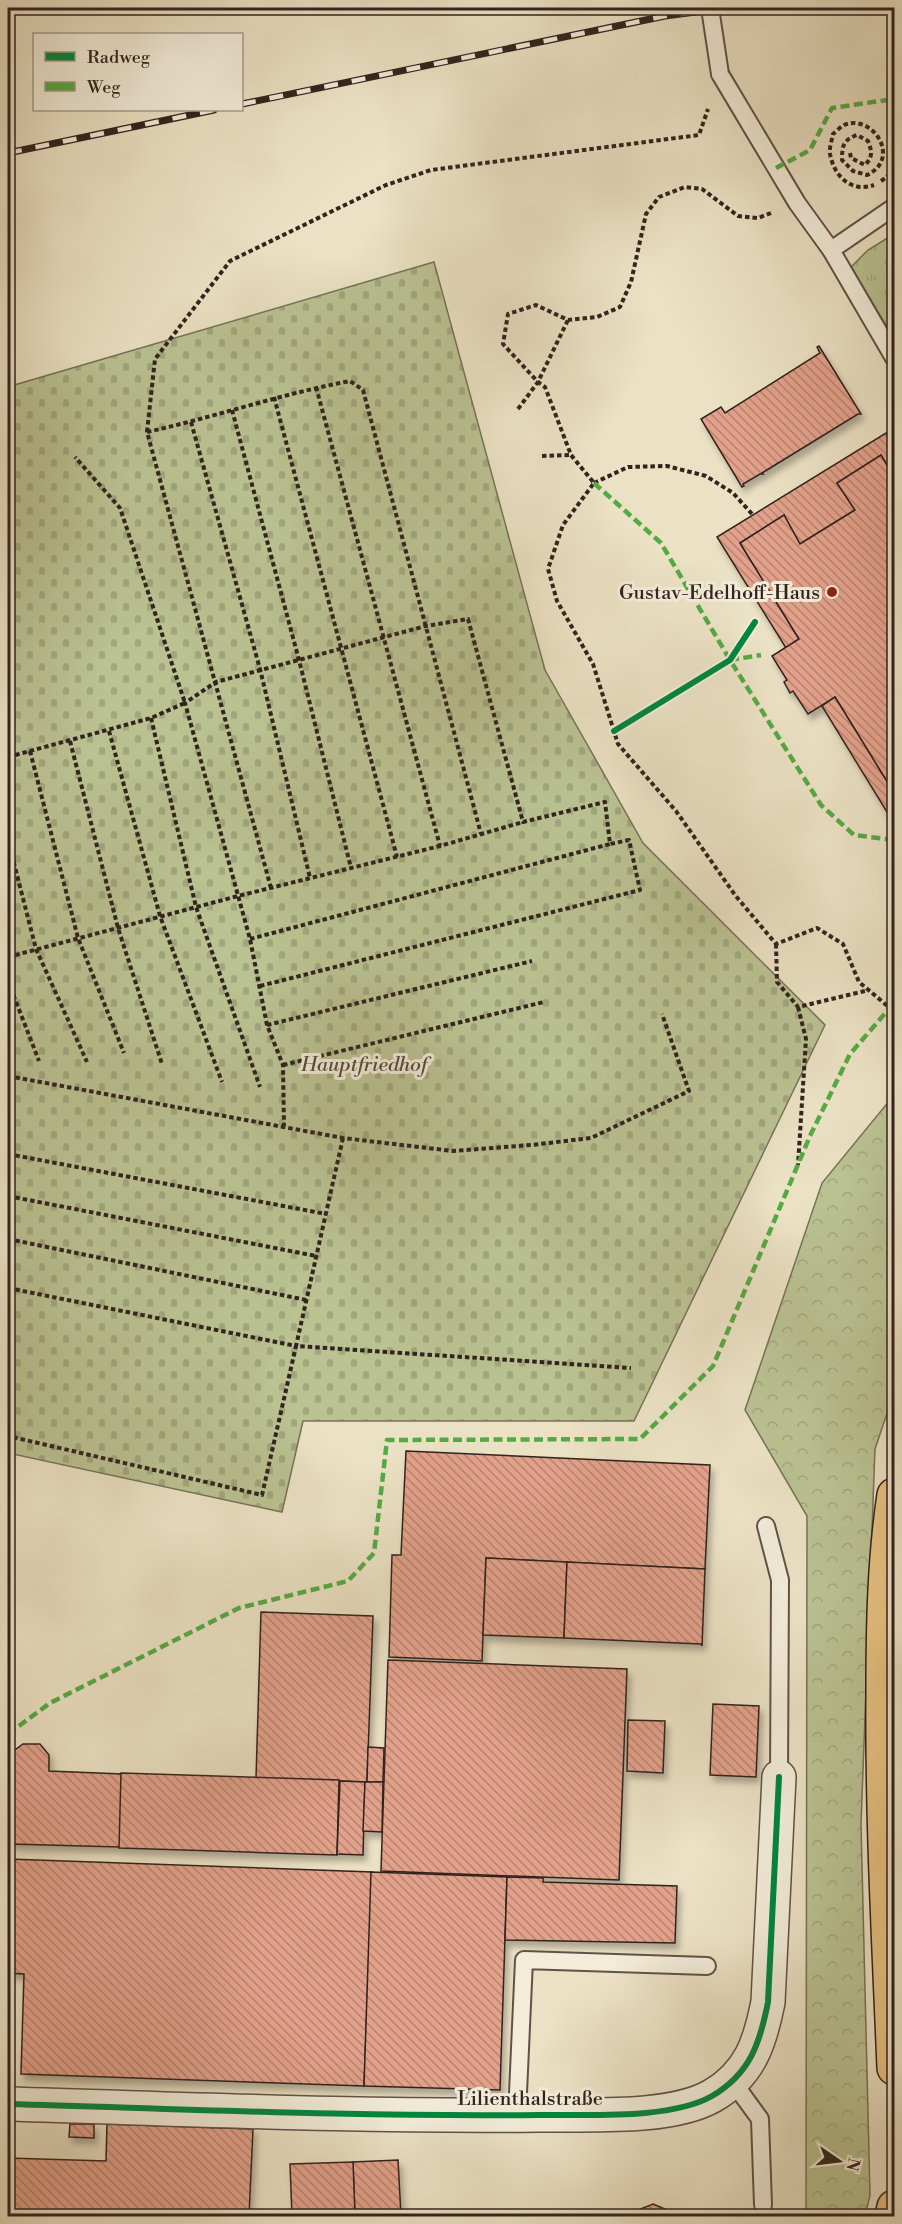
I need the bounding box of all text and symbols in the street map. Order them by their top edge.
legend [33,33,243,111]
text: Radweg [87,46,151,69]
text: Weg [86,76,121,99]
place label: Gustav-Edelhoff-Haus [619,581,820,606]
marker: Gustav-Edelhoff-Haus [825,585,839,599]
park label: Hauptfriedhof [300,1053,432,1078]
street label: Lilienthalstraße [457,2087,603,2112]
north arrow [809,2131,869,2191]
text: N [841,2156,864,2173]

